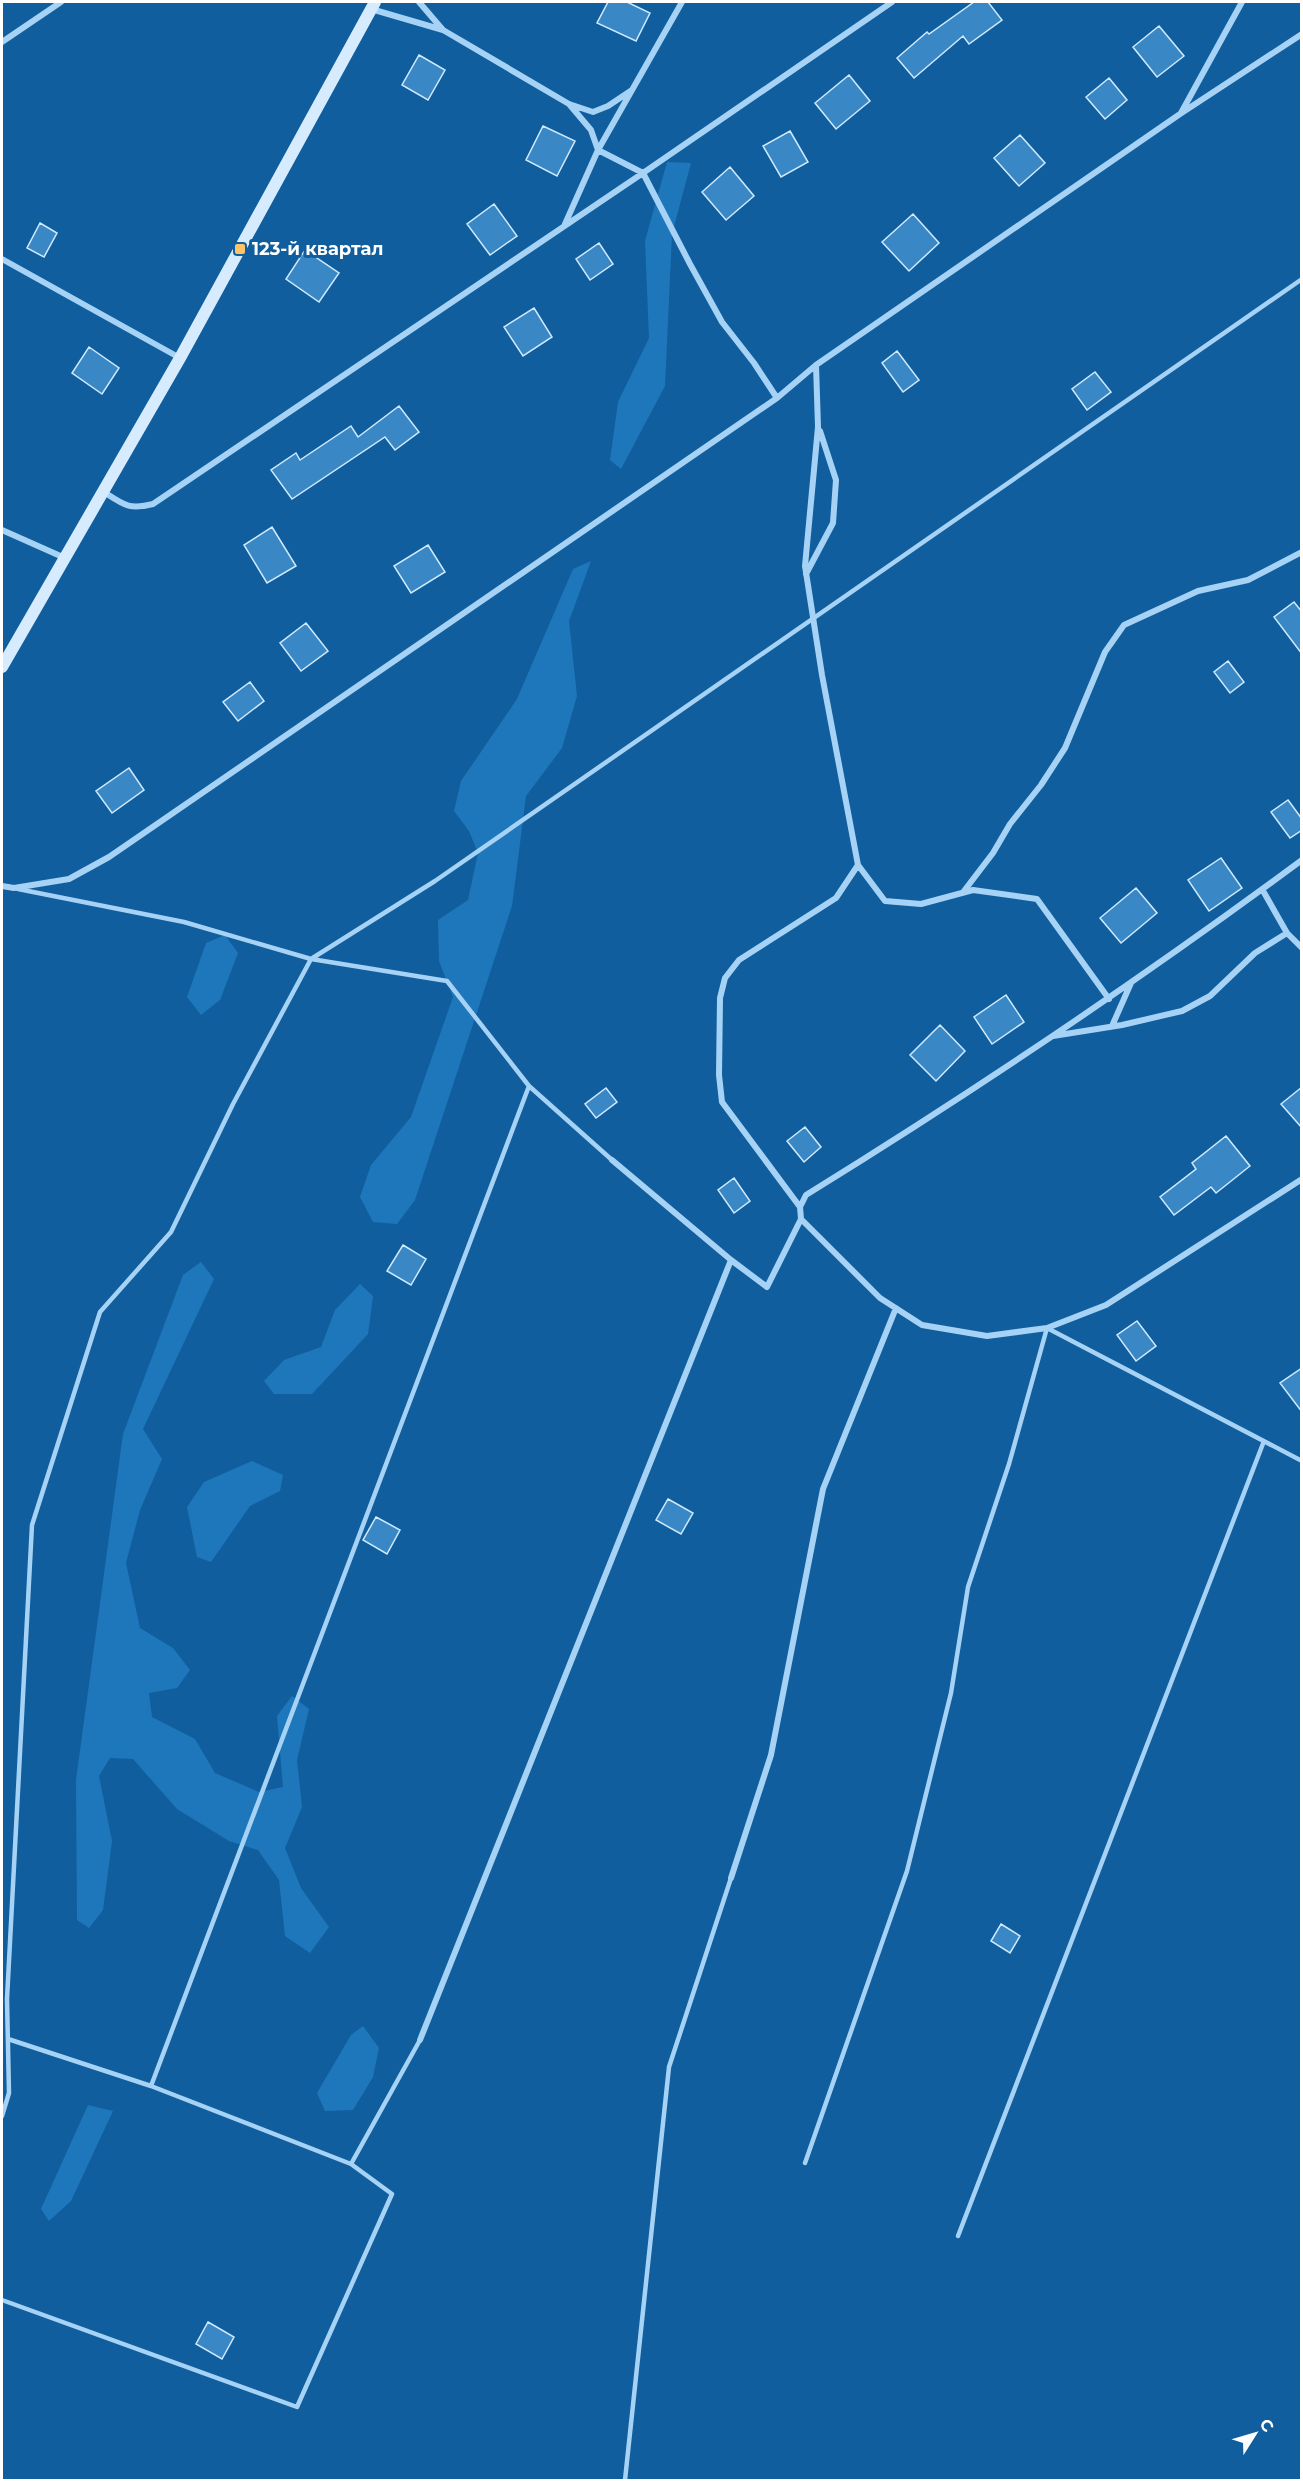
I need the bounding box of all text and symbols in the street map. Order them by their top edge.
place label: 123-й квартал [252,238,383,260]
marker: 123-й квартал [233,242,247,256]
north arrow [1225,2404,1285,2464]
text: С [1255,2415,1278,2436]

